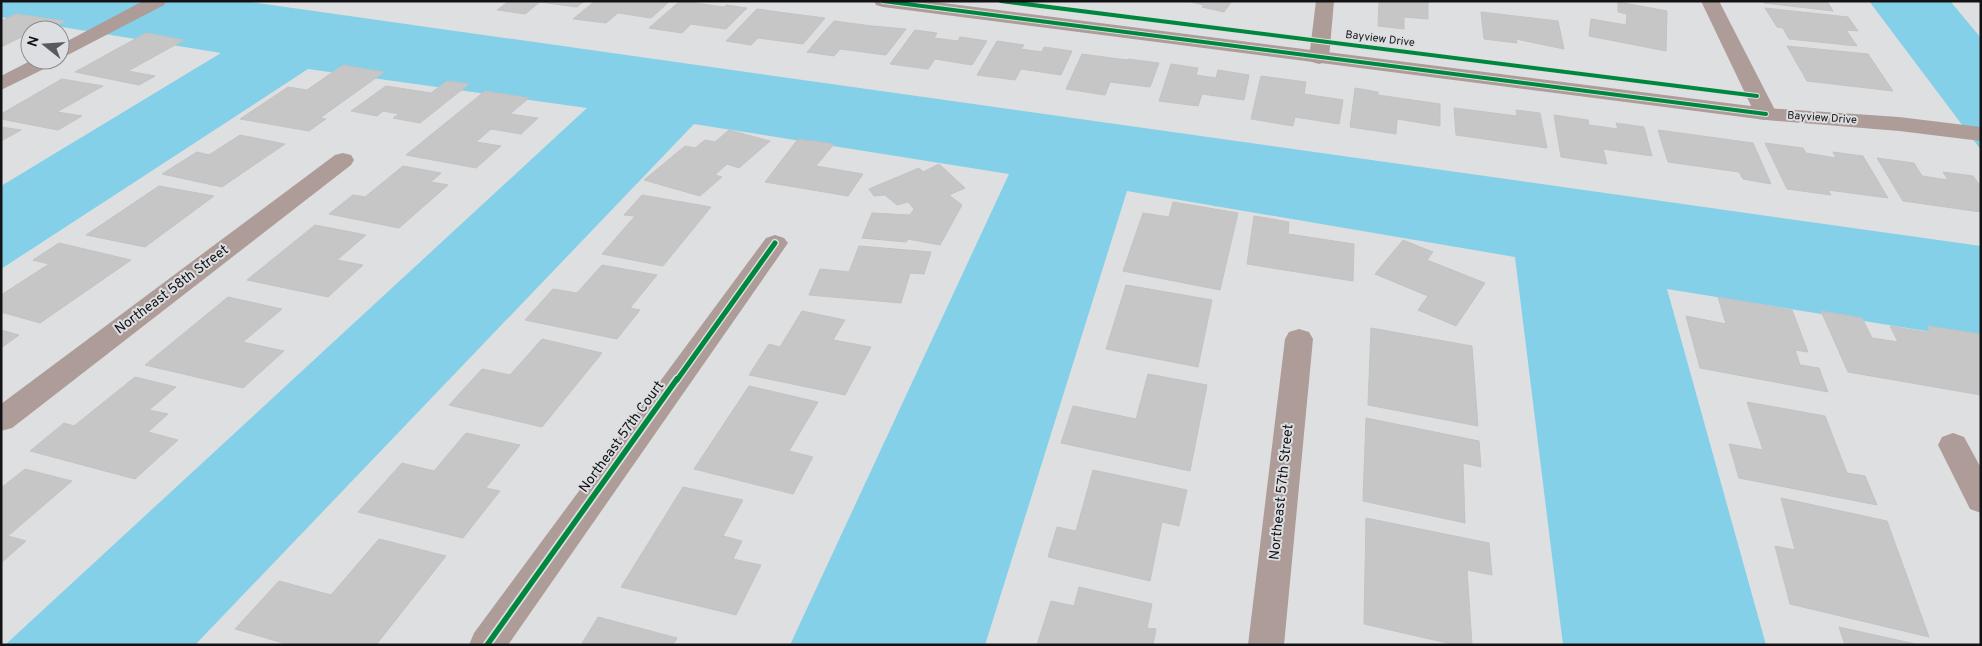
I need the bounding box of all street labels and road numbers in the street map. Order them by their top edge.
street label: Bayview Drive [1344,28,1416,50]
street label: Bayview Drive [1787,109,1857,127]
street label: Northeast 58th Street [112,242,232,338]
street label: Northeast 57th Court [576,378,668,496]
street label: Northeast 57th Street [1266,423,1298,561]

